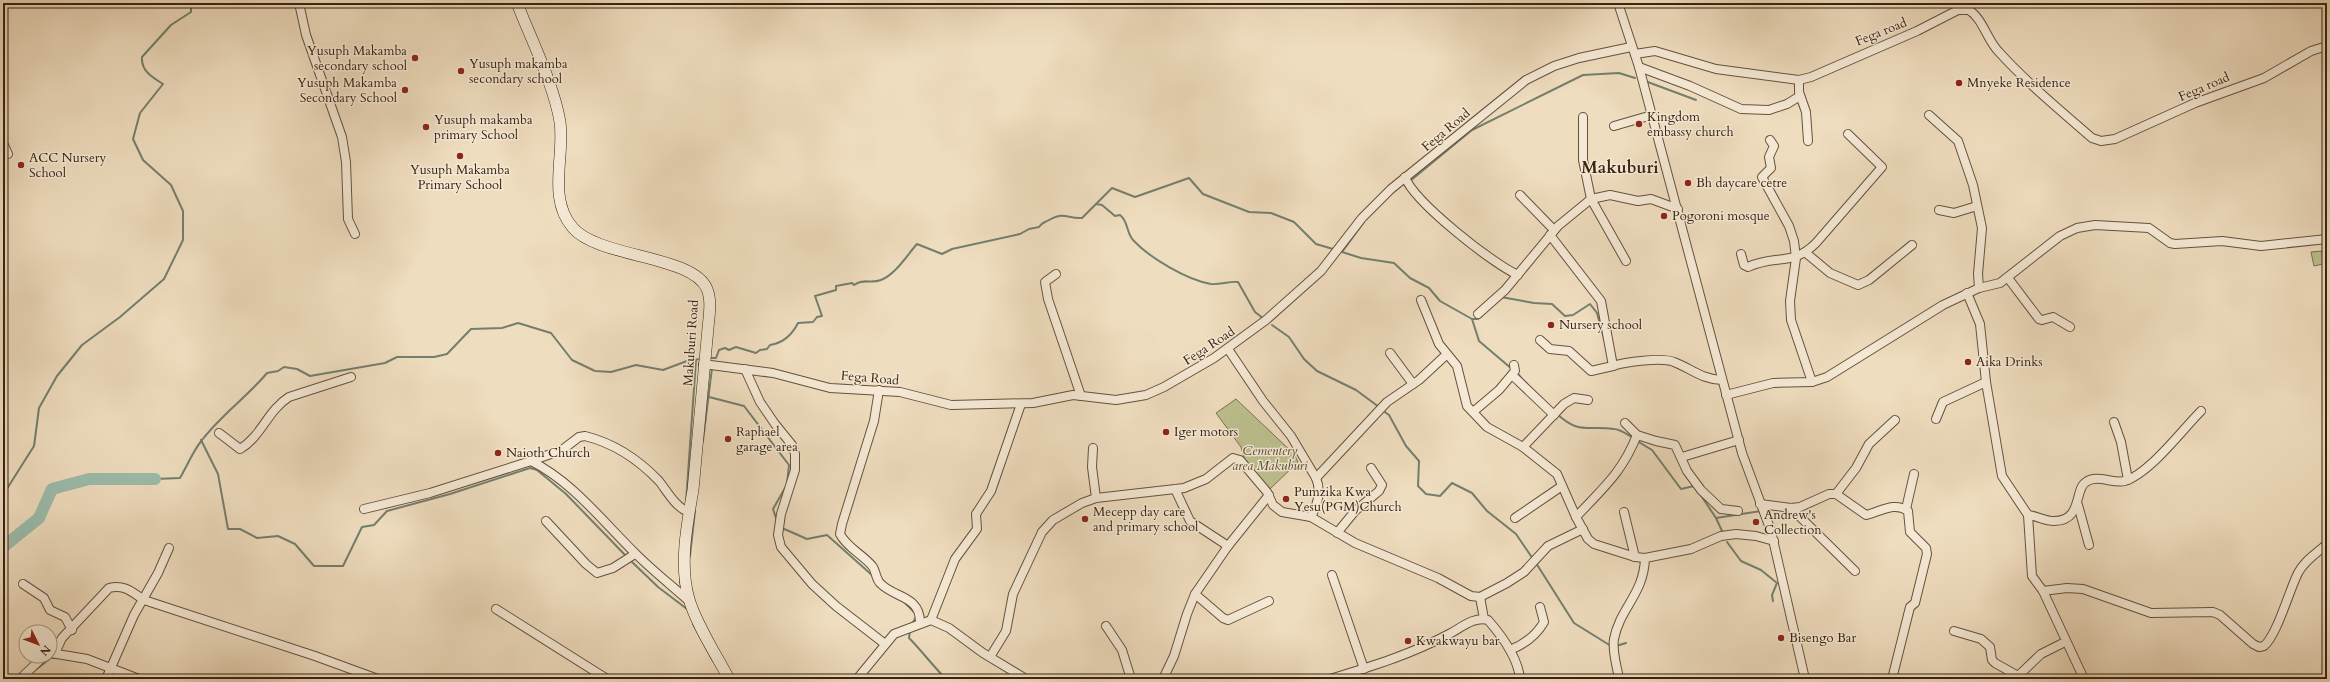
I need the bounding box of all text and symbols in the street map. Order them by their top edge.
street label: Fega road [1853,14,1909,50]
place label: Yusuph Makamba secondary school [307,42,408,75]
marker: Yusuph Makamba secondary school [410,53,420,63]
place label: Yusuph makamba secondary school [469,55,568,88]
marker: Yusuph makamba secondary school [456,66,466,76]
street label: Fega road [2176,68,2232,106]
place label: Yusuph Makamba Secondary School [297,74,398,107]
place label: Mnyeke Residence [1967,74,2071,92]
marker: Mnyeke Residence [1954,78,1964,88]
marker: Yusuph Makamba Secondary School [400,85,410,95]
street label: Fega Road [1418,104,1474,156]
place label: Kingdom embassy church [1647,108,1734,141]
place label: Yusuph makamba primary School [434,111,533,144]
marker: Kingdom embassy church [1634,119,1644,129]
marker: Yusuph makamba primary School [421,122,431,132]
place label: ACC Nursery School [29,149,107,182]
marker: Yusuph Makamba Primary School [455,151,465,161]
district label: Makuburi [1581,156,1659,179]
marker: ACC Nursery School [16,160,26,170]
place label: Yusuph Makamba Primary School [410,161,510,194]
place label: Bh daycare cetre [1696,174,1787,192]
marker: Bh daycare cetre [1683,178,1693,188]
place label: Pogoroni mosque [1672,207,1770,225]
marker: Pogoroni mosque [1659,211,1669,221]
street label: Makuburi Road [679,299,703,387]
place label: Nursery school [1559,316,1643,334]
marker: Nursery school [1546,320,1556,330]
street label: Fega Road [1180,323,1238,369]
place label: Aika Drinks [1976,353,2043,371]
marker: Aika Drinks [1963,357,1973,367]
street label: Fega Road [840,366,900,390]
place label: Raphael garage area [736,423,798,456]
place label: Iger motors [1174,423,1238,441]
marker: Iger motors [1161,427,1171,437]
marker: Raphael garage area [723,434,733,444]
park label: Cementery area Makuburi [1232,442,1308,475]
place label: Naioth Church [506,444,590,462]
marker: Naioth Church [493,448,503,458]
place label: Pumzika Kwa Yesu(PGM)Church [1294,483,1402,516]
marker: Pumzika Kwa Yesu(PGM)Church [1281,494,1291,504]
place label: Mecepp day care and primary school [1093,503,1199,536]
place label: Andrew's Collection [1764,506,1822,539]
marker: Mecepp day care and primary school [1080,514,1090,524]
marker: Andrew's Collection [1751,517,1761,527]
north arrow [18,624,58,664]
place label: Bisengo Bar [1789,629,1856,647]
place label: Kwakwayu bar [1416,632,1500,650]
marker: Bisengo Bar [1776,633,1786,643]
marker: Kwakwayu bar [1403,636,1413,646]
text: N [36,642,54,659]

